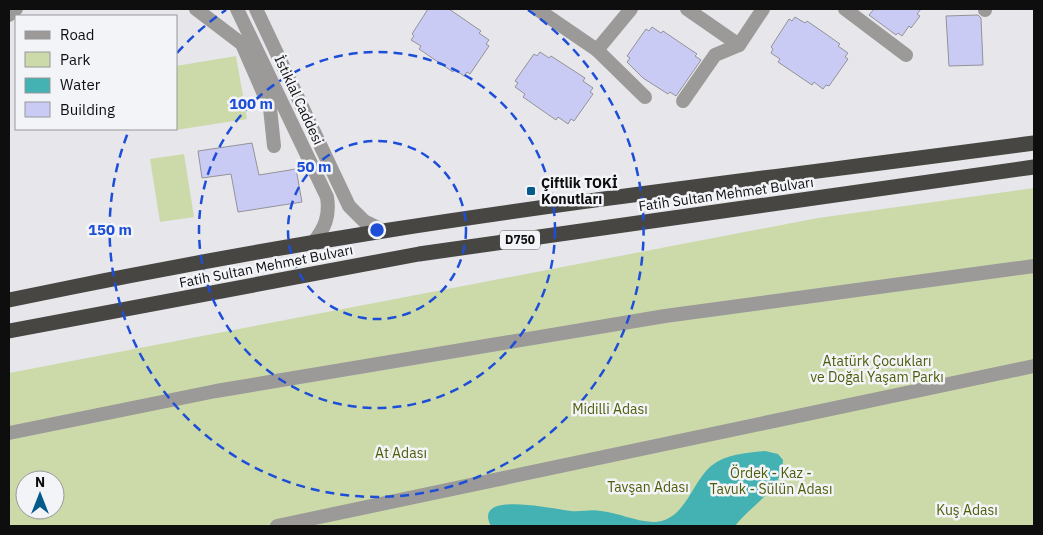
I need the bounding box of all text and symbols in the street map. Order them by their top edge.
legend [15,15,178,130]
text: Road [60,25,95,44]
text: Park [60,50,90,69]
street label: İstiklal Caddesi [270,52,328,148]
text: Water [60,75,101,94]
text: 100 m [229,94,273,113]
text: Building [60,100,115,119]
text: 50 m [297,157,331,176]
street label: Fatih Sultan Mehmet Bulvarı [637,173,815,215]
place label: Çiftlik TOKİ Konutları [541,174,618,208]
marker: Çiftlik TOKİ Konutları [525,185,537,197]
text: 150 m [88,220,132,239]
centre of rings [368,221,386,239]
road number: D750 [500,230,540,250]
street label: Fatih Sultan Mehmet Bulvarı [178,240,354,292]
park label: Atatürk Çocukları ve Doğal Yaşam Parkı [810,352,944,386]
park label: Midilli Adası [572,400,648,418]
park label: At Adası [375,444,427,462]
park label: Ördek - Kaz - Tavuk - Sülün Adası [710,464,832,498]
north arrow [15,470,65,520]
text: N [35,473,45,491]
park label: Tavşan Adası [607,478,689,496]
park label: Kuş Adası [936,501,998,519]

